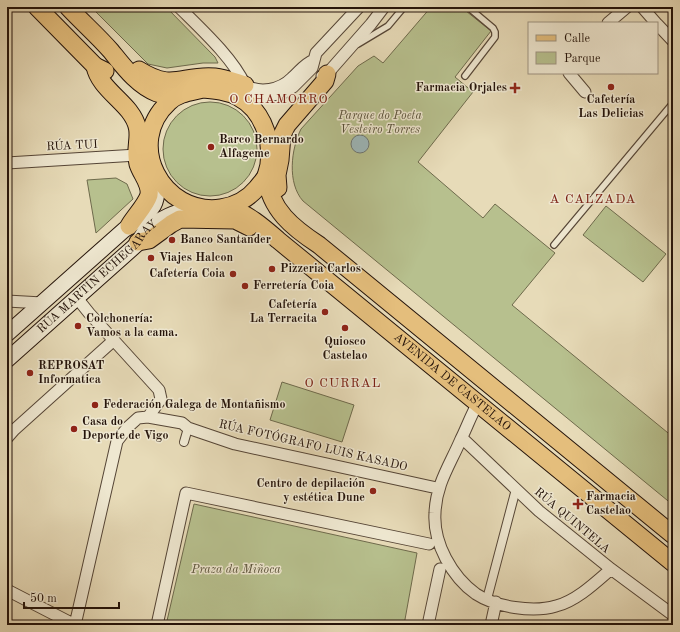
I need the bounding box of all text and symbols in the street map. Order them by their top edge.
legend [528,22,658,74]
text: Calle [564,33,590,45]
text: Parque [564,53,601,65]
place label: Farmacia Orjales [416,82,507,94]
marker: Cafetería Las Delicias [606,82,616,92]
marker: Farmacia Orjales [510,83,520,93]
district label: O CHAMORRO [229,93,329,106]
place label: Cafetería Las Delicias [578,94,644,120]
park label: Parque do Poeta Vesteiro Torres [337,110,422,136]
place label: Barco Bernardo Alfageme [219,134,304,160]
street label: RÚA TUI [46,135,98,153]
marker: Barco Bernardo Alfageme [206,142,216,152]
district label: A CALZADA [550,193,636,206]
street label: RÚA MARTÍN ECHEGARAY [35,218,160,336]
place label: Banco Santander [180,234,271,246]
marker: Banco Santander [167,235,177,245]
place label: Viajes Halcon [159,252,234,264]
marker: Viajes Halcon [146,253,156,263]
place label: Pizzeria Carlos [280,263,361,275]
marker: Pizzeria Carlos [267,264,277,274]
place label: Cafetería Coia [149,268,225,280]
marker: Cafetería Coia [228,269,238,279]
place label: Ferretería Coia [253,280,334,292]
marker: Ferretería Coia [240,281,250,291]
place label: Cafetería La Terracita [250,299,317,325]
marker: Cafetería La Terracita [320,307,330,317]
place label: Colchonería: Vamos a la cama. [86,313,178,339]
marker: Colchonería: Vamos a la cama. [73,321,83,331]
marker: Quiosco Castelao [340,323,350,333]
street label: AVENIDA DE CASTELAO [391,331,513,433]
place label: Quiosco Castelao [322,336,368,362]
place label: REPROSAT Informatica [38,360,105,386]
marker: REPROSAT Informatica [25,368,35,378]
district label: O CURRAL [305,377,381,390]
place label: Federación Galega de Montañismo [103,399,285,411]
marker: Federación Galega de Montañismo [90,400,100,410]
street label: RÚA FOTÓGRAFO LUIS KASADO [218,415,409,474]
place label: Casa do Deporte de Vigo [82,416,169,442]
marker: Casa do Deporte de Vigo [69,424,79,434]
place label: Centro de depilación y estética Dune [256,478,365,504]
street label: RÚA QUINTELA [532,483,615,556]
marker: Centro de depilación y estética Dune [368,486,378,496]
place label: Farmacia Castelao [586,491,636,517]
marker: Farmacia Castelao [573,499,583,509]
park label: Praza da Miñoca [190,564,281,576]
scale bar [24,584,119,610]
text: 50 m [30,592,57,605]

